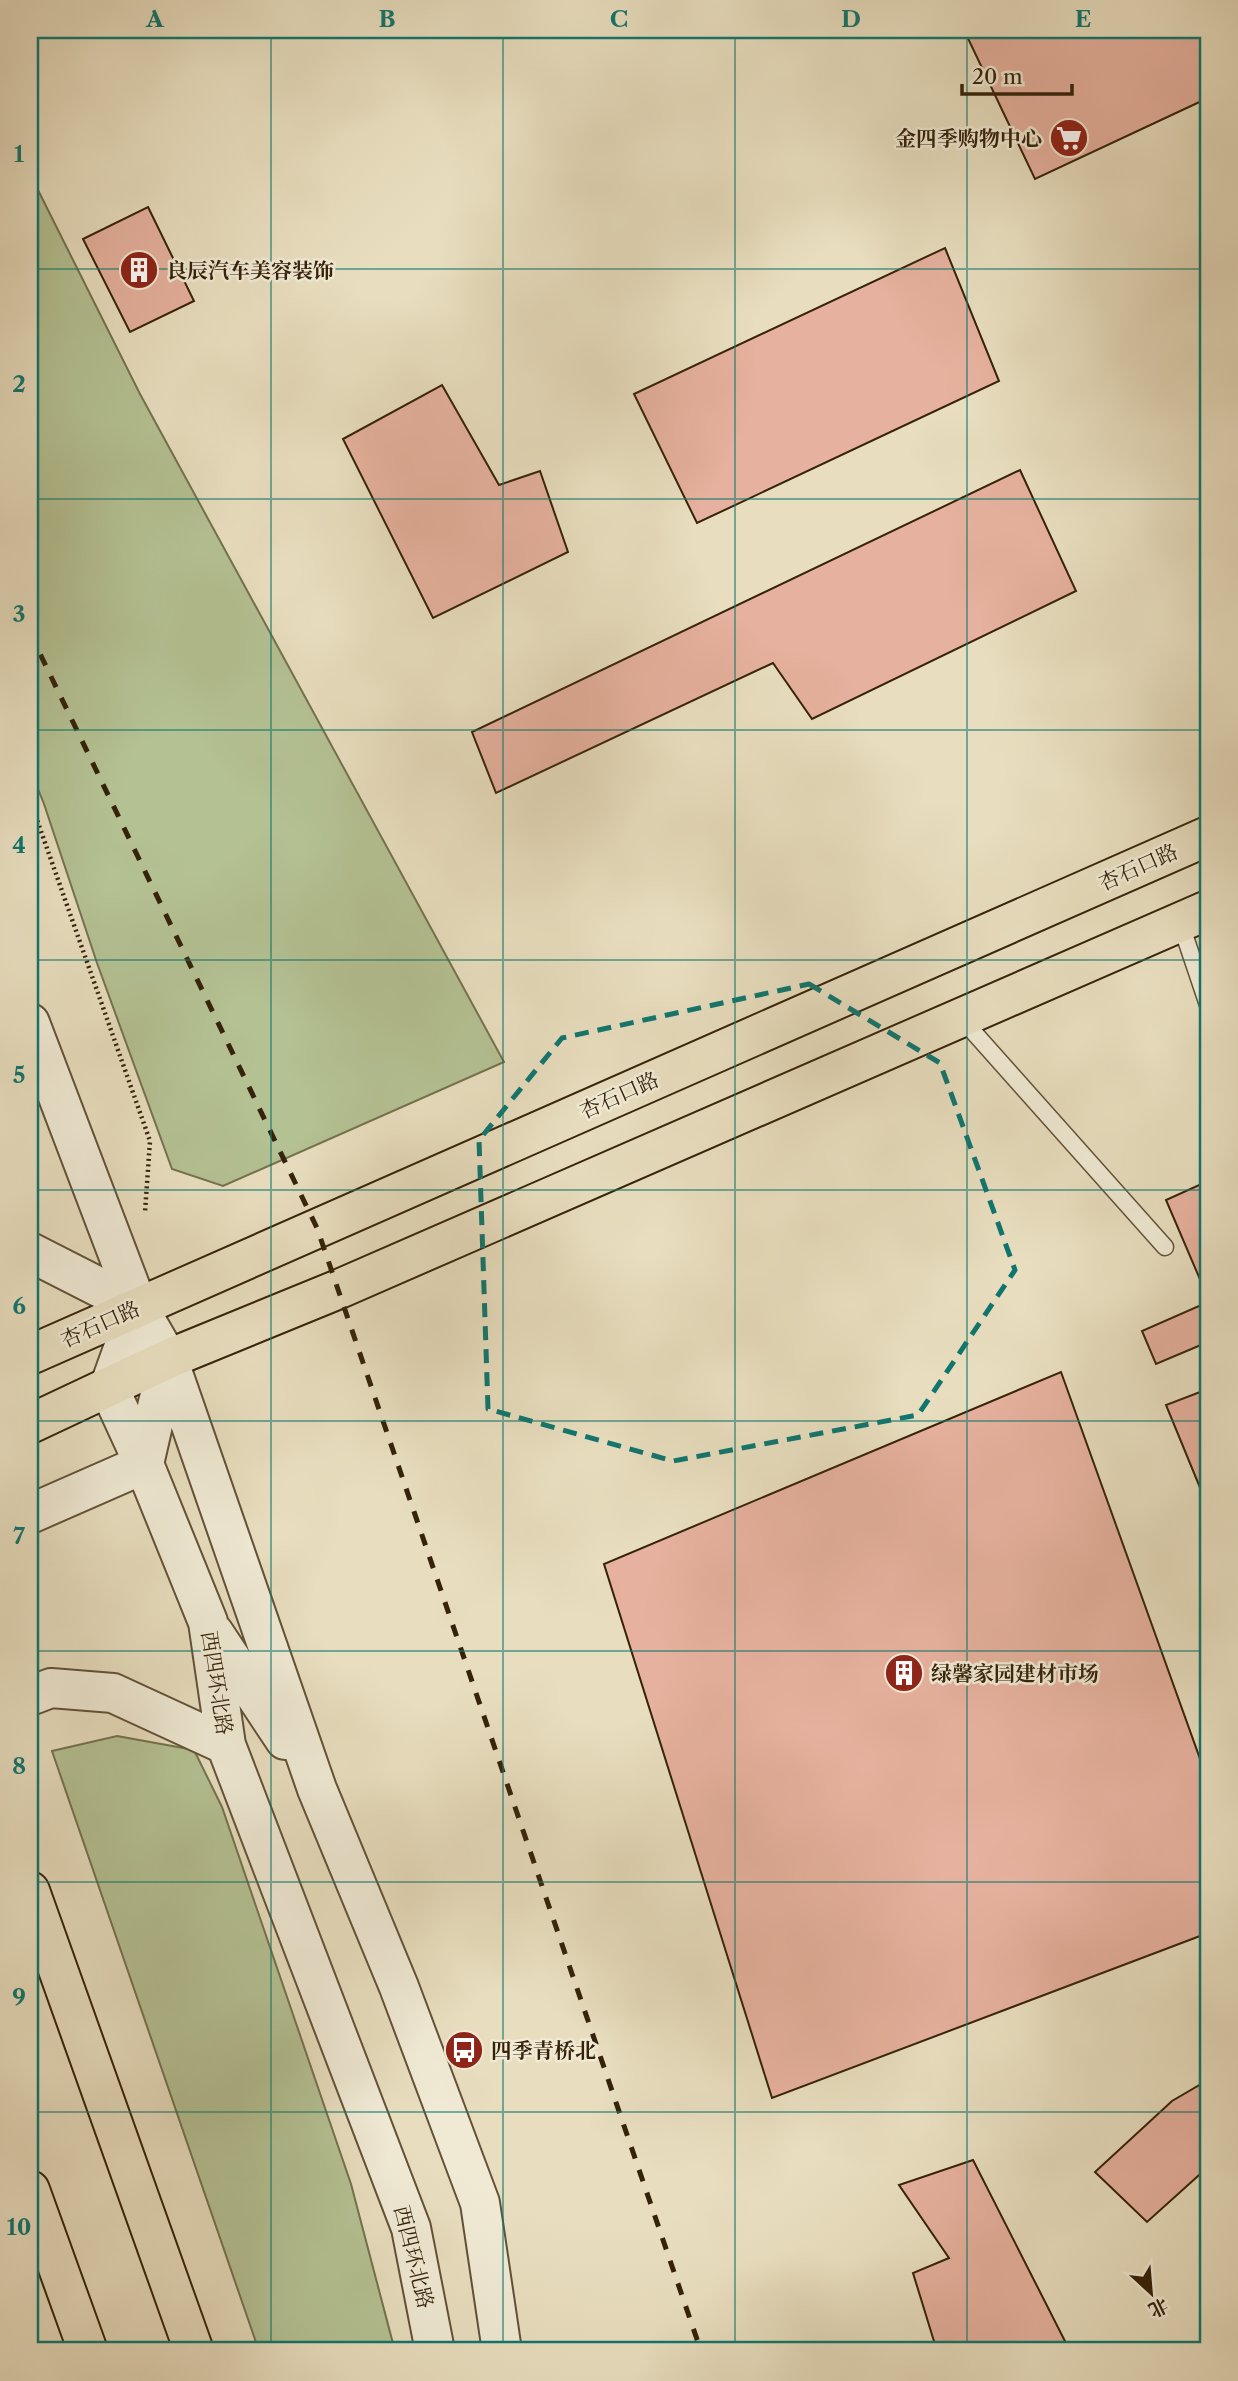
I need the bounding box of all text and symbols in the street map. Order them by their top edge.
text: A [145,5,165,33]
text: B [378,5,396,33]
text: C [610,5,628,33]
text: D [841,5,861,33]
text: E [1075,5,1091,33]
scale bar [962,52,1072,96]
text: 20 m [972,64,1023,89]
supermarket icon: 金四季购物中心 [1048,117,1090,159]
place label: 金四季购物中心 [895,126,1042,151]
text: 1 [14,140,25,168]
building icon: 良辰汽车美容装饰 [118,249,160,291]
place label: 良辰汽车美容装饰 [166,258,334,283]
text: 2 [12,370,26,398]
text: 3 [13,600,26,628]
text: 4 [12,831,26,859]
street label: 杏石口路 [1095,838,1181,896]
text: 5 [13,1061,25,1089]
street label: 杏石口路 [576,1066,662,1124]
text: 6 [12,1292,26,1320]
street label: 杏石口路 [57,1295,143,1353]
text: 7 [13,1522,25,1550]
street label: 西四环北路 [196,1629,238,1737]
building icon: 绿馨家园建材市场 [883,1652,925,1694]
place label: 绿馨家园建材市场 [931,1661,1099,1686]
text: 8 [12,1752,26,1780]
text: 9 [12,1983,26,2011]
bus stop icon: 四季青桥北 [443,2029,485,2071]
place label: 四季青桥北 [491,2038,596,2063]
street label: 西四环北路 [389,2203,439,2311]
text: 10 [7,2213,31,2241]
north arrow [1116,2258,1186,2328]
text: 北 [1145,2293,1172,2322]

